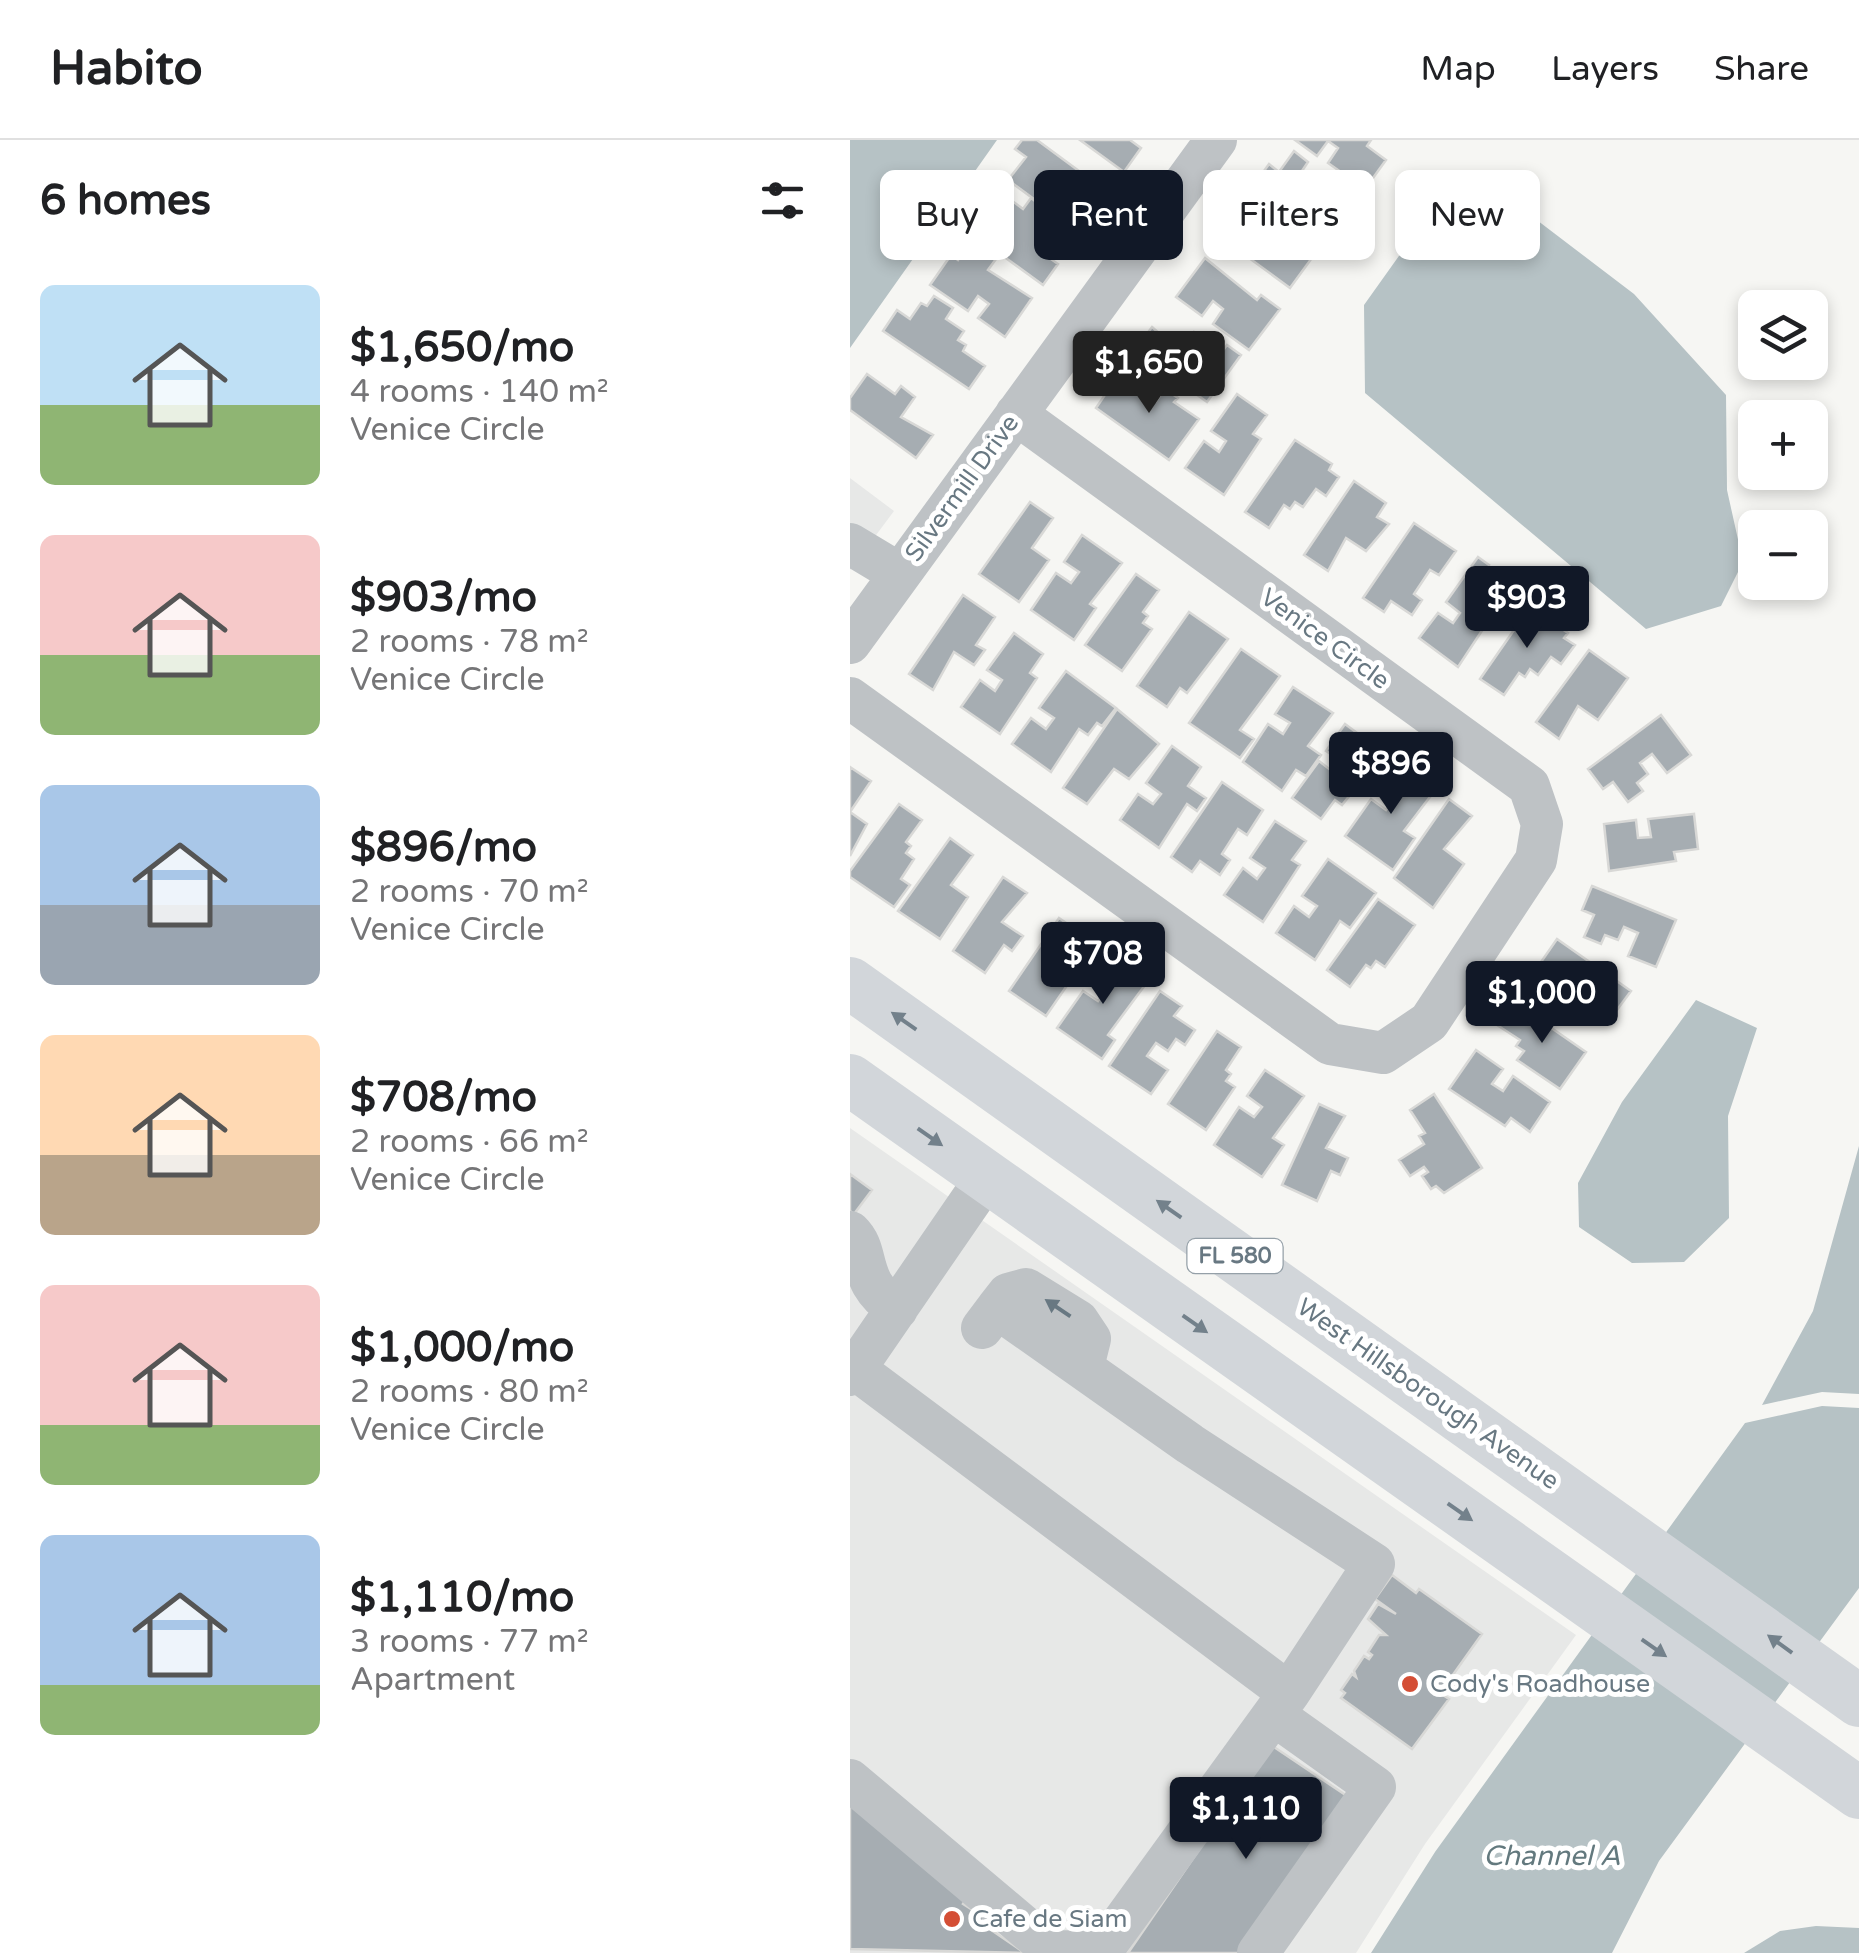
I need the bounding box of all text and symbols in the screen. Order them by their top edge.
text: Habito [50,40,203,98]
text: Map [1420,48,1496,90]
text: Layers [1551,48,1659,90]
text: Share [1714,48,1809,90]
chip: Buy [880,170,1014,260]
chip: Rent [1034,170,1183,260]
chip: Filters [1203,170,1375,260]
chip: New [1395,170,1540,260]
icon: filters [755,173,810,228]
text: 6 homes [40,175,211,226]
map controls [1738,290,1828,600]
button: layers [1738,290,1828,380]
text: $1,650/mo [350,322,574,373]
icon: home [120,325,240,445]
pin: $1,650 [1068,331,1230,416]
text: $1,650 [1095,344,1203,382]
text: 4 rooms · 140 m² [350,373,609,411]
button: + [1738,400,1828,490]
street label: Silvermill Drive [899,409,1025,567]
text: Venice Circle [350,411,545,449]
button: − [1738,510,1828,600]
pin: $903 [1468,566,1586,651]
text: $903/mo [350,572,537,623]
icon: home [120,575,240,695]
text: $903 [1487,579,1567,617]
street label: Venice Circle [1255,582,1395,696]
text: 2 rooms · 78 m² [350,623,589,661]
text: Venice Circle [350,661,545,699]
pin: $896 [1332,732,1450,817]
text: $896 [1351,745,1431,783]
text: $896/mo [350,822,537,873]
icon: home [120,825,240,945]
text: 2 rooms · 70 m² [350,873,589,911]
text: Venice Circle [350,911,545,949]
pin: $708 [1044,922,1162,1007]
text: $708 [1063,935,1143,973]
pin: $1,000 [1461,961,1623,1046]
text: $1,000 [1488,974,1596,1012]
one-way arrow [891,1012,917,1031]
text: $708/mo [350,1072,537,1123]
icon: home [120,1075,240,1195]
text: 2 rooms · 66 m² [350,1123,589,1161]
one-way arrow [916,1127,943,1146]
text: Venice Circle [350,1161,545,1199]
one-way arrow [1156,1200,1182,1219]
road number: FL 580 [1188,1239,1282,1273]
street label: West Hillsborough Avenue [1291,1292,1565,1496]
one-way arrow [1045,1299,1072,1318]
one-way arrow [1182,1314,1208,1333]
text: $1,000/mo [350,1322,574,1373]
icon: home [120,1325,240,1445]
text: 2 rooms · 80 m² [350,1373,589,1411]
text: Venice Circle [350,1411,545,1449]
one-way arrow [1447,1502,1474,1521]
text: $1,110/mo [350,1572,574,1623]
icon: home [120,1575,240,1695]
text: 3 rooms · 77 m² [350,1623,589,1661]
one-way arrow [1767,1635,1793,1655]
one-way arrow [1641,1638,1667,1657]
text: Apartment [350,1661,515,1699]
place label: Cody's Roadhouse [1430,1669,1650,1699]
marker: Cody's Roadhouse [1399,1673,1421,1695]
pin: $1,110 [1165,1777,1327,1862]
text: $1,110 [1192,1790,1300,1828]
water label: Channel A [1483,1839,1621,1873]
place label: Cafe de Siam [972,1904,1127,1934]
marker: Cafe de Siam [941,1908,963,1930]

